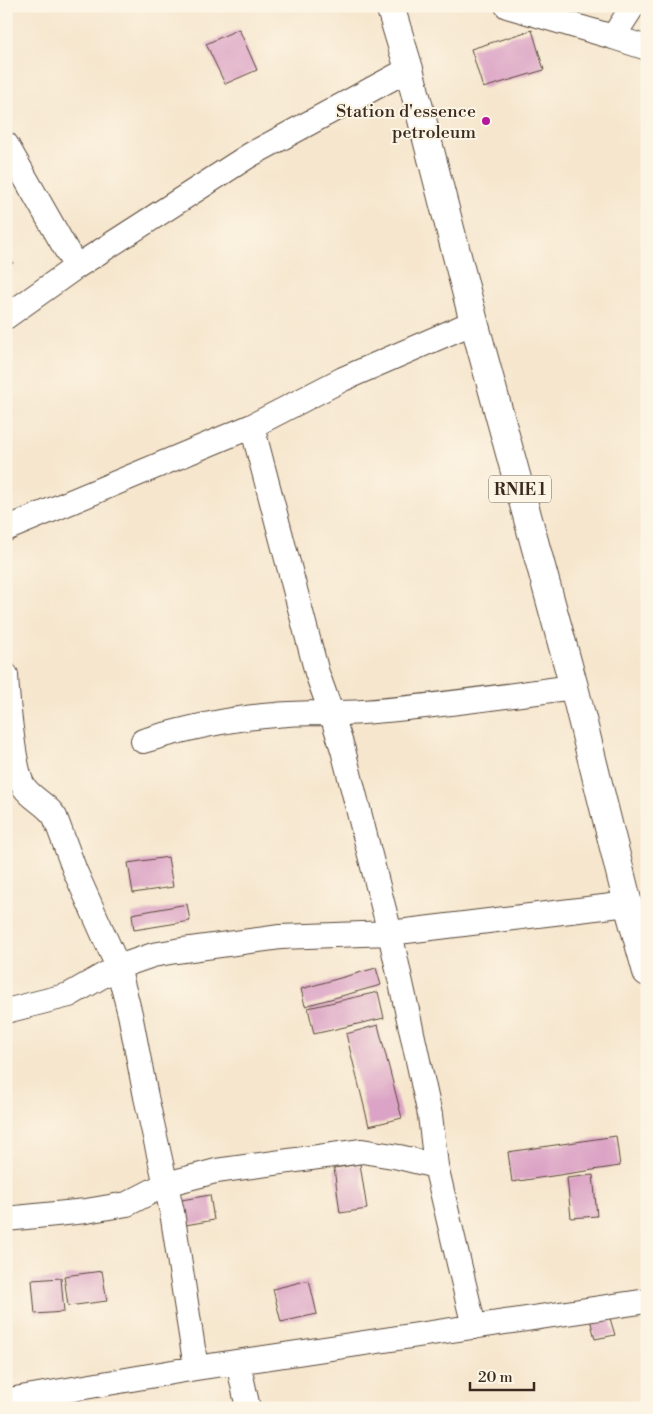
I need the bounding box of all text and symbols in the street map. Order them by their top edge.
place label: Station d'essence petroleum [336,100,476,144]
marker: Station d'essence petroleum [480,115,492,127]
road number: RNIE 1 [489,476,551,502]
scale bar [470,1359,534,1391]
text: 20 m [478,1368,513,1387]

